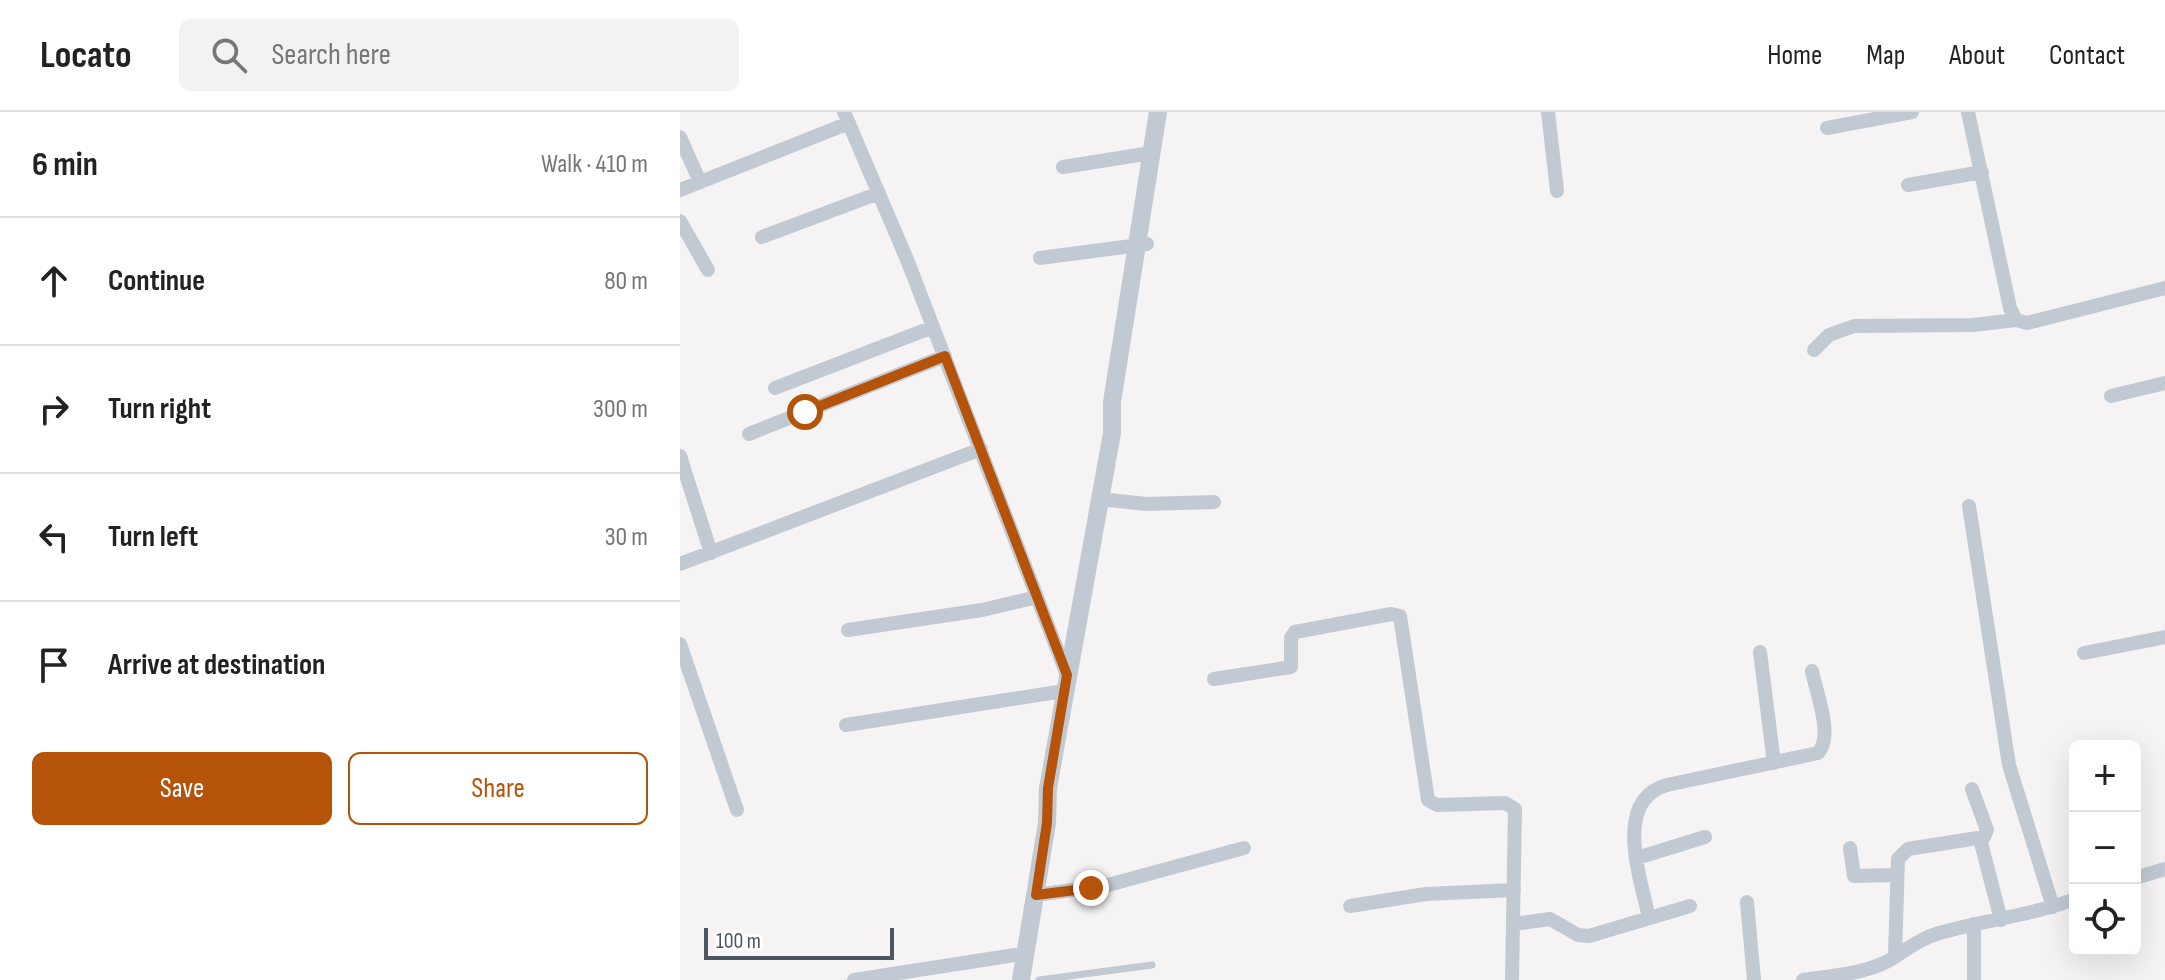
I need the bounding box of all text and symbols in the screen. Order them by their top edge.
search box [179,19,739,91]
text: Locato [40,33,131,78]
icon: search [207,33,251,77]
text: Search here [271,37,391,73]
text: Home [1767,39,1822,72]
text: Map [1866,39,1905,72]
text: About [1949,39,2005,72]
text: Contact [2049,39,2125,72]
text: 6 min [32,144,98,185]
text: Walk · 410 m [541,149,648,180]
icon: ahead [32,259,76,303]
text: Continue [108,263,205,299]
text: 80 m [604,266,648,297]
icon: right [32,387,76,431]
text: Turn right [108,391,211,427]
text: 300 m [593,394,648,425]
route start [787,394,823,430]
icon: left [32,515,76,559]
text: Turn left [108,519,198,555]
text: 30 m [605,522,648,553]
icon: arrive [32,643,76,687]
text: Arrive at destination [108,647,325,683]
map controls [2069,740,2141,956]
button: + [2069,740,2141,812]
button: Save [32,752,332,825]
button: Share [348,752,648,825]
button: − [2069,812,2141,884]
route end [1073,870,1109,906]
button: locate [2069,884,2141,956]
scale bar [704,924,894,960]
text: 100 m [716,928,761,955]

